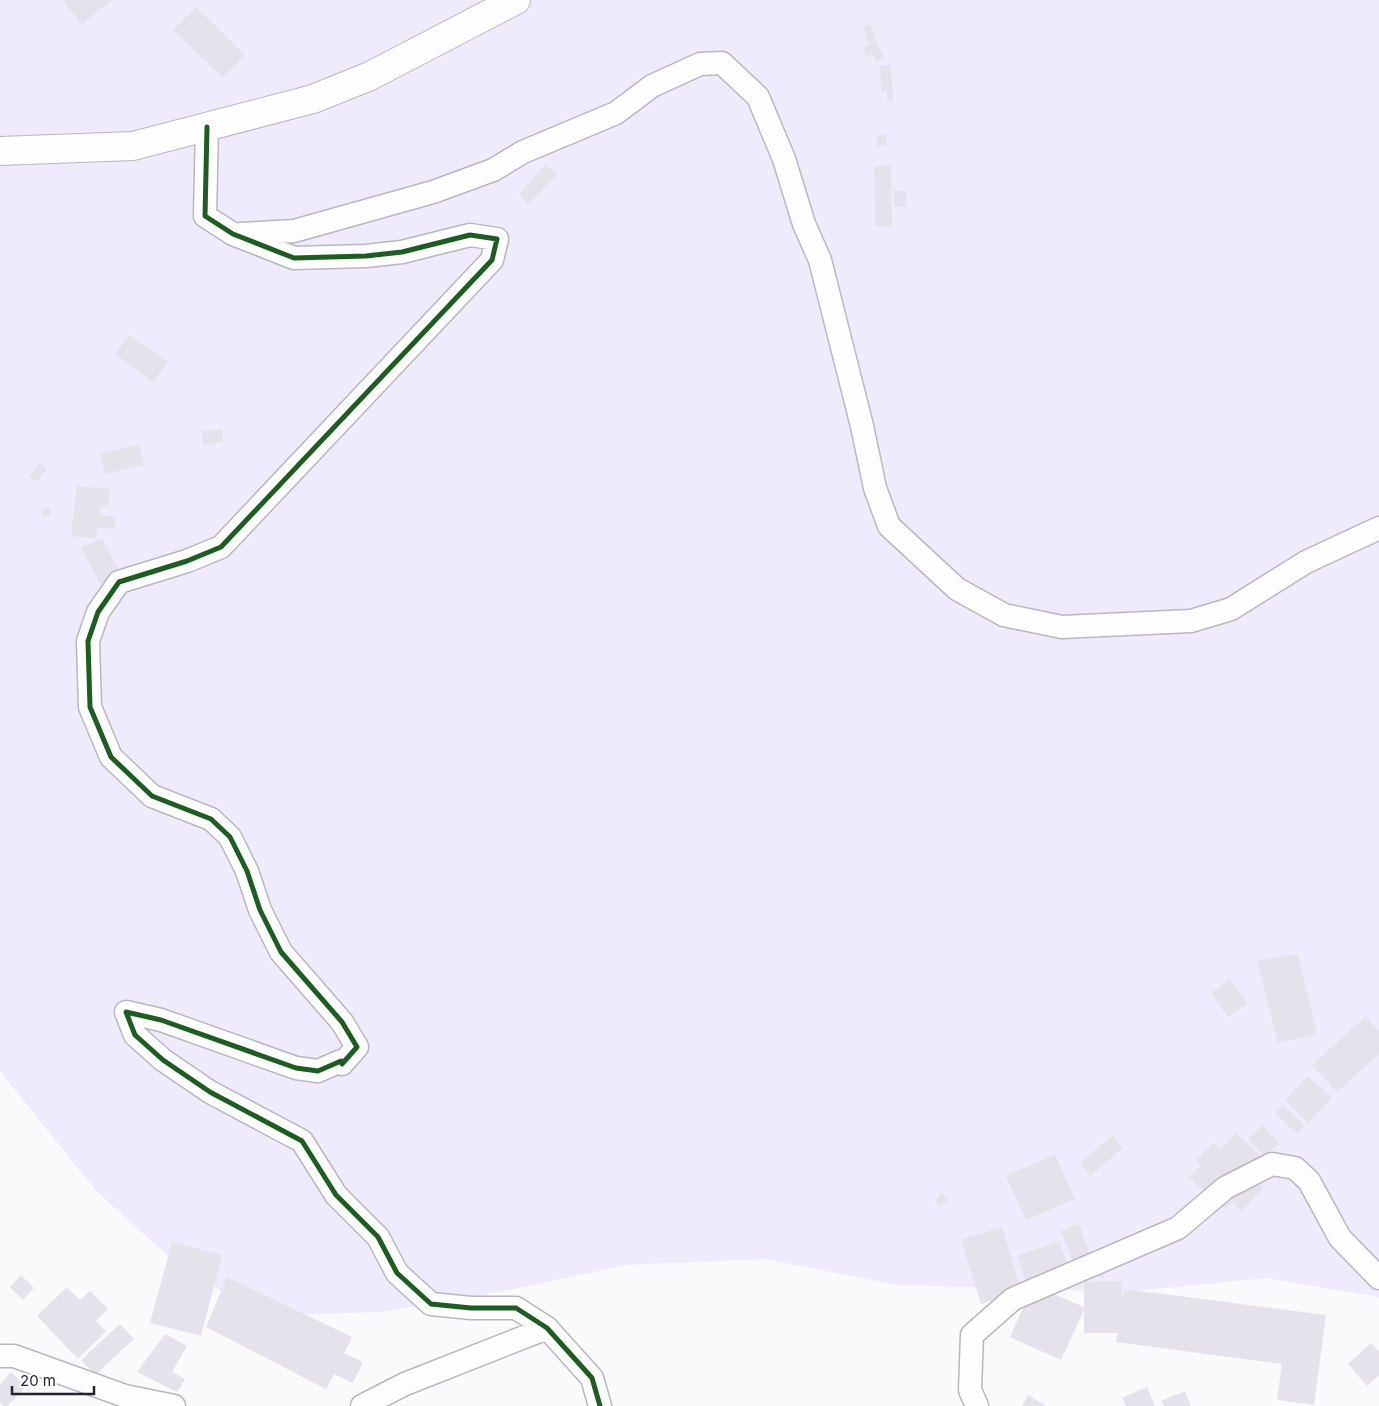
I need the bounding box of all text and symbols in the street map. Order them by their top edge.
scale bar [12,1364,95,1396]
text: 20 m [20,1371,56,1390]

